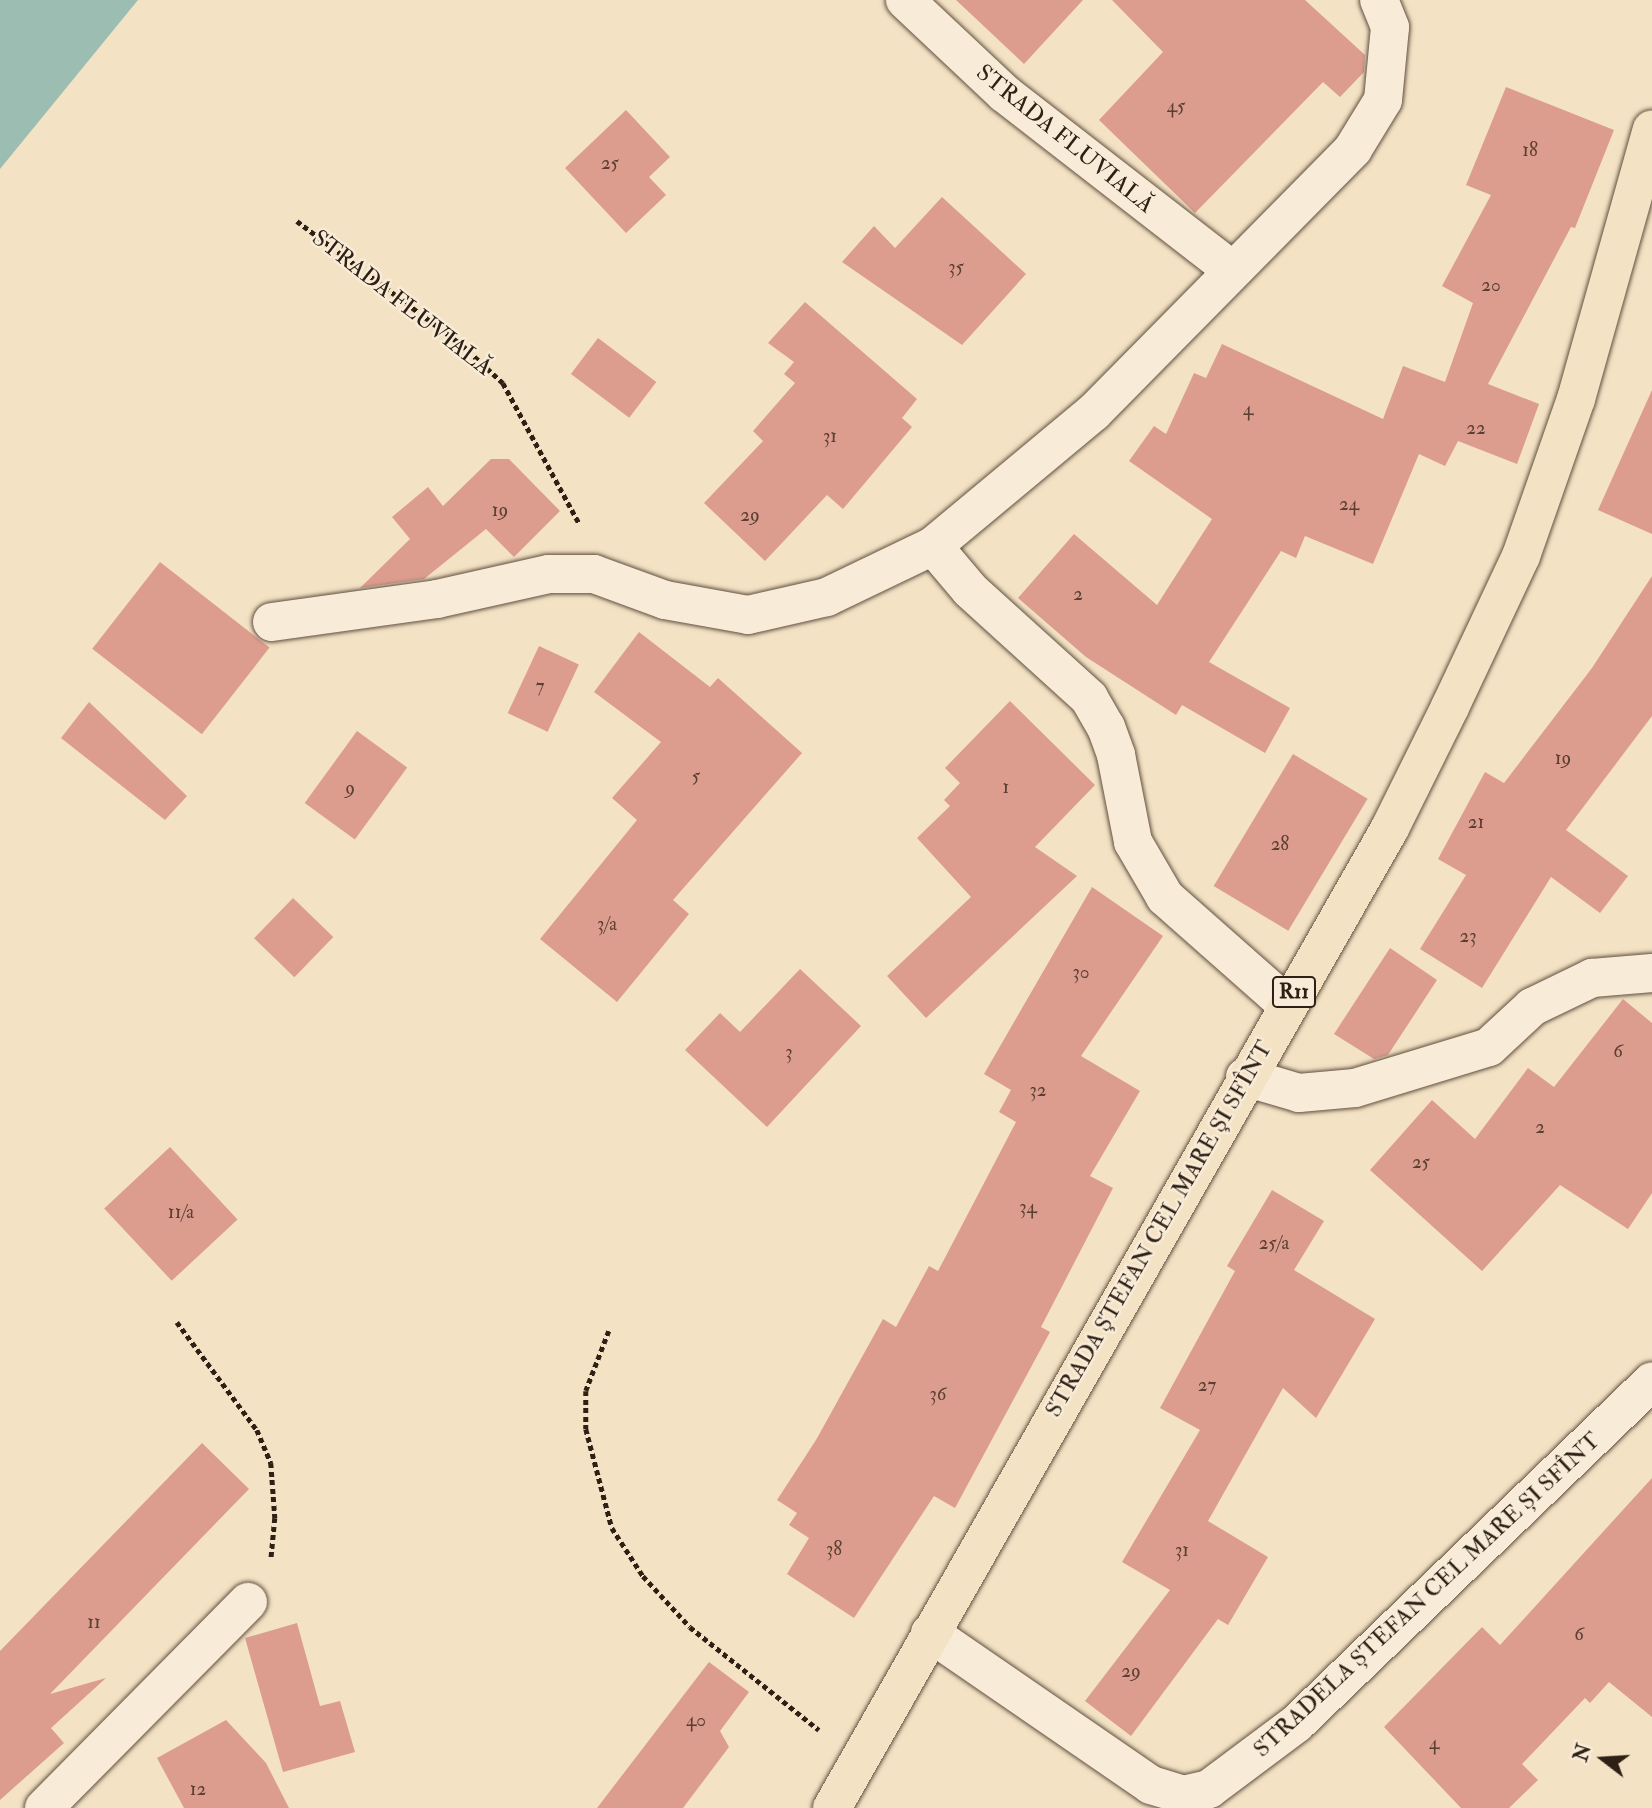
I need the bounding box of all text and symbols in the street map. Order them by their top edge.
street label: STRADA FLUVIALĂ [971,59,1159,219]
house number: 45 [1167,96,1185,118]
house number: 18 [1522,140,1538,162]
house number: 25 [601,153,619,175]
street label: STRADA FLUVIALĂ [307,224,497,382]
house number: 35 [948,257,964,279]
house number: 20 [1481,275,1501,297]
house number: 4 [1243,399,1253,421]
house number: 22 [1466,418,1486,440]
house number: 31 [823,426,837,448]
house number: 24 [1339,494,1359,516]
house number: 19 [492,500,508,522]
house number: 29 [740,505,760,527]
house number: 2 [1073,584,1083,606]
house number: 7 [536,676,544,698]
house number: 19 [1555,748,1571,770]
house number: 5 [692,766,700,788]
house number: 1 [1003,777,1009,799]
house number: 9 [345,778,355,800]
house number: 21 [1468,812,1484,834]
house number: 28 [1271,834,1289,856]
house number: 3/a [597,914,617,936]
house number: 23 [1460,926,1476,948]
house number: 30 [1072,962,1090,984]
road number: R11 [1271,974,1317,1010]
street label: STRADA ŞTEFAN CEL MARE ŞI SFÎNT [1040,1036,1278,1422]
house number: 6 [1613,1041,1623,1063]
house number: 3 [785,1042,793,1064]
house number: 32 [1030,1080,1046,1102]
house number: 2 [1535,1117,1545,1139]
house number: 25 [1412,1152,1430,1174]
house number: 34 [1019,1197,1037,1219]
house number: 11/a [168,1202,194,1224]
house number: 25/a [1259,1233,1289,1255]
house number: 27 [1198,1375,1216,1397]
house number: 36 [930,1384,946,1406]
street label: STRADELA ȘTEFAN CEL MARE ȘI SFÎNT [1248,1427,1606,1763]
house number: 38 [826,1539,842,1561]
house number: 31 [1175,1540,1189,1562]
house number: 11 [87,1612,101,1634]
house number: 6 [1574,1624,1584,1646]
house number: 29 [1121,1661,1141,1683]
house number: 40 [686,1710,706,1732]
north arrow [1568,1724,1638,1794]
house number: 4 [1429,1733,1439,1755]
house number: 12 [190,1779,206,1801]

